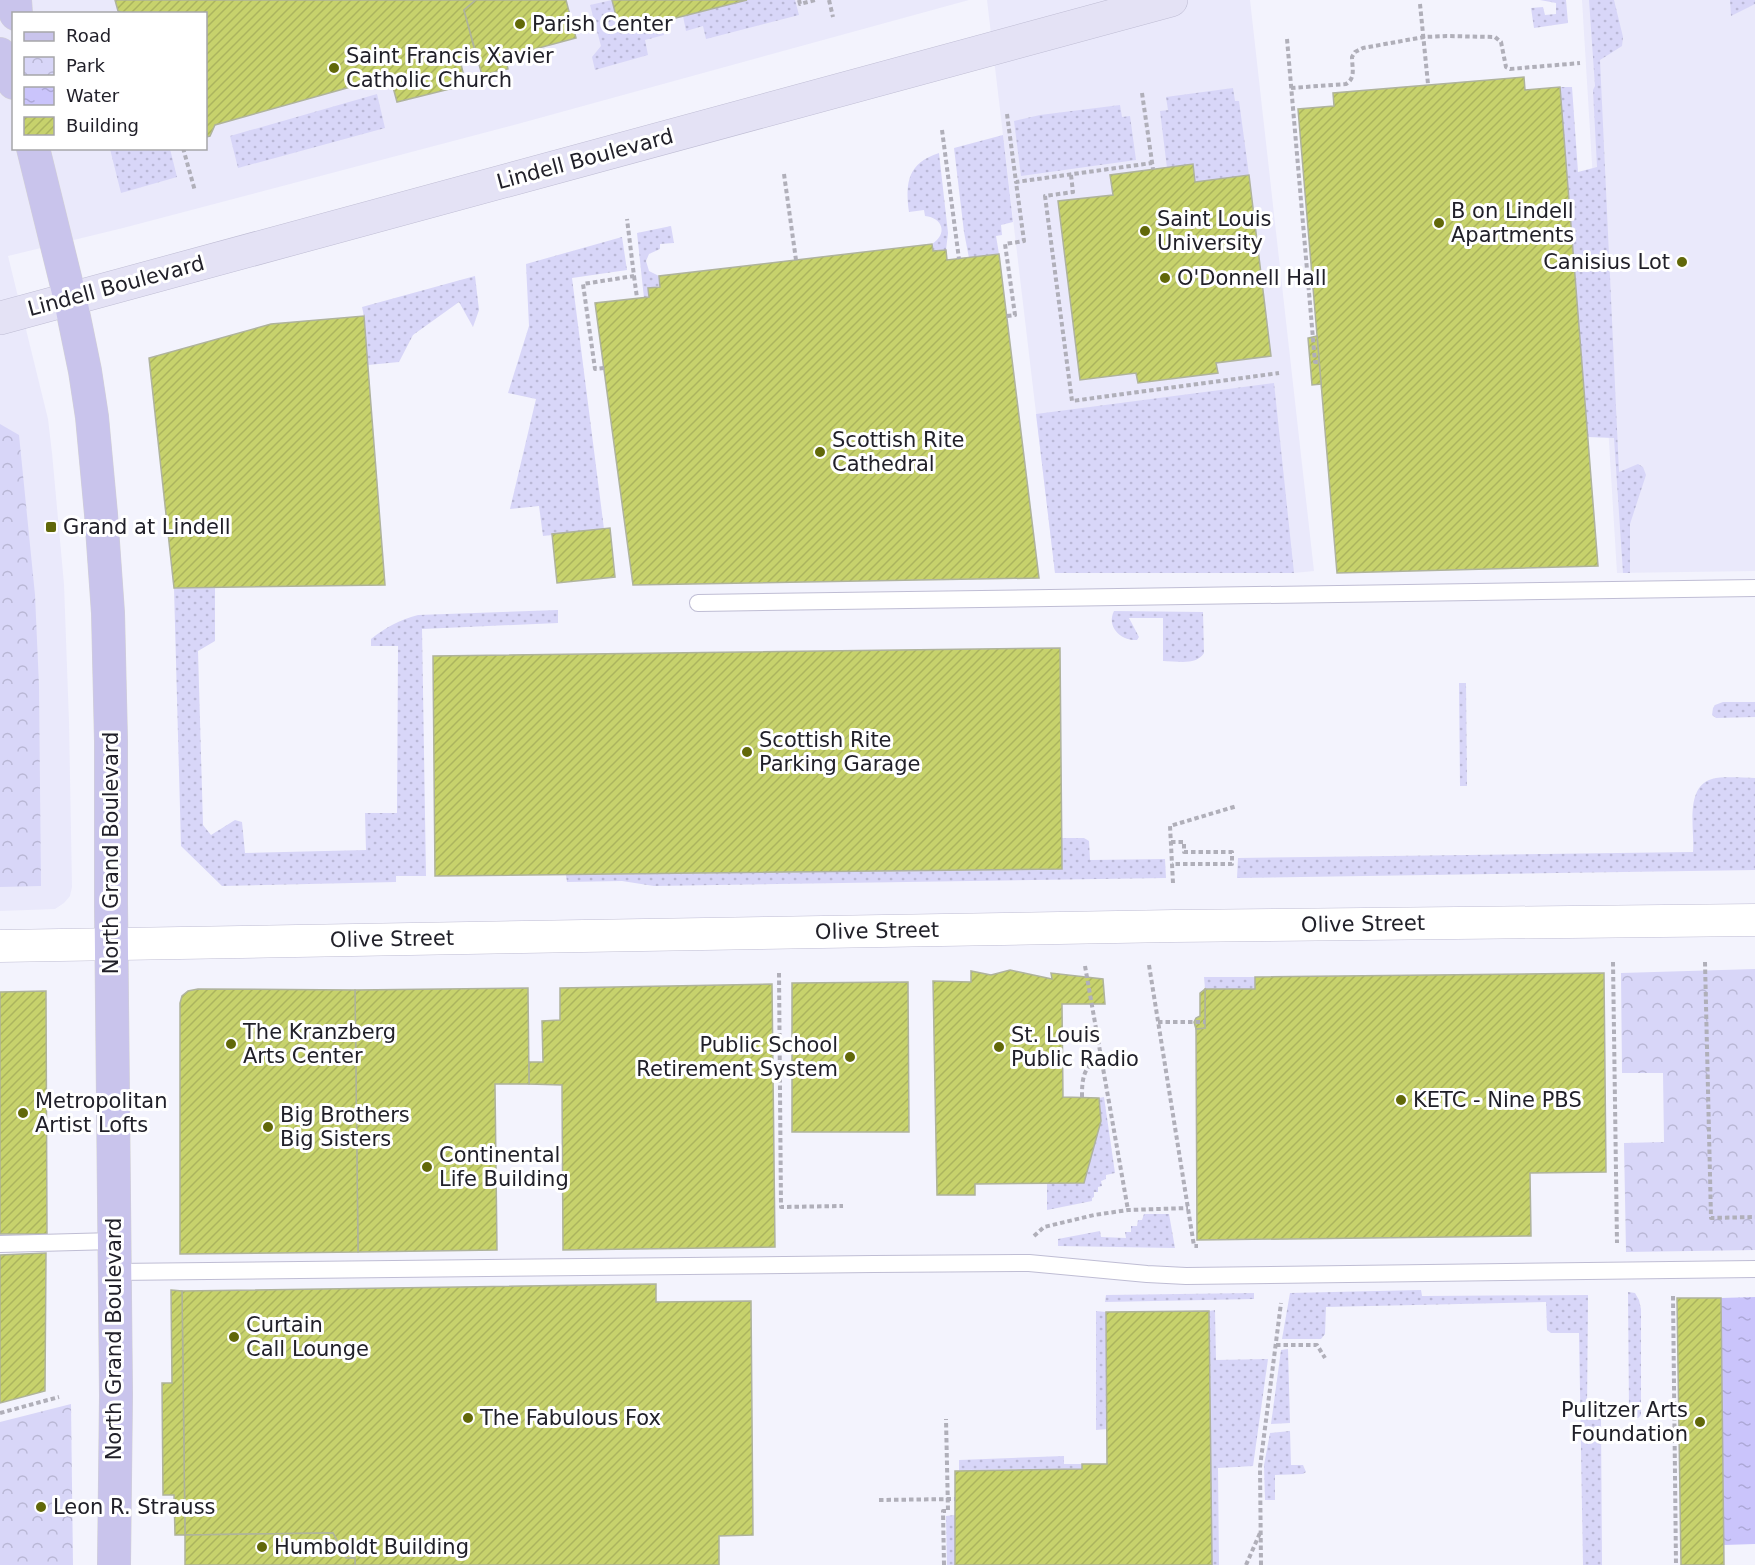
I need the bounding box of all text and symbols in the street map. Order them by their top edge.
legend [12,12,207,150]
place label: Parish Center [532,12,673,36]
marker: Parish Center [513,17,527,31]
text: Road [66,25,111,46]
place label: Saint Francis Xavier Catholic Church [346,44,554,92]
text: Park [66,55,105,76]
marker: Saint Francis Xavier Catholic Church [327,61,341,75]
text: Water [66,85,120,106]
text: Building [66,115,139,136]
street label: Lindell Boulevard [494,124,676,194]
place label: B on Lindell Apartments [1451,199,1574,247]
place label: Saint Louis University [1157,207,1272,255]
marker: B on Lindell Apartments [1432,216,1446,230]
marker: Saint Louis University [1138,224,1152,238]
place label: Canisius Lot [1543,250,1670,274]
street label: Lindell Boulevard [25,251,207,321]
marker: Canisius Lot [1675,255,1689,269]
place label: O'Donnell Hall [1177,266,1327,290]
marker: O'Donnell Hall [1158,271,1172,285]
place label: Scottish Rite Cathedral [832,428,965,476]
marker: Scottish Rite Cathedral [813,445,827,459]
place label: Grand at Lindell [63,515,231,539]
marker: Grand at Lindell [44,520,58,534]
place label: Scottish Rite Parking Garage [759,728,920,776]
street label: North Grand Boulevard [99,732,123,974]
marker: Scottish Rite Parking Garage [740,745,754,759]
street label: Olive Street [1301,911,1425,937]
street label: Olive Street [815,918,939,944]
street label: Olive Street [330,926,454,952]
place label: The Kranzberg Arts Center [242,1020,396,1068]
place label: St. Louis Public Radio [1011,1023,1139,1071]
place label: Public School Retirement System [636,1033,838,1081]
marker: The Kranzberg Arts Center [224,1037,238,1051]
marker: St. Louis Public Radio [992,1040,1006,1054]
marker: Public School Retirement System [843,1050,857,1064]
place label: KETC - Nine PBS [1413,1088,1582,1112]
place label: Metropolitan Artist Lofts [35,1089,168,1137]
marker: KETC - Nine PBS [1394,1093,1408,1107]
place label: Big Brothers Big Sisters [280,1103,410,1151]
marker: Metropolitan Artist Lofts [16,1106,30,1120]
marker: Big Brothers Big Sisters [261,1120,275,1134]
place label: Continental Life Building [439,1143,569,1191]
marker: Continental Life Building [420,1160,434,1174]
street label: North Grand Boulevard [102,1218,126,1460]
place label: Curtain Call Lounge [246,1313,369,1361]
marker: Curtain Call Lounge [227,1330,241,1344]
place label: Pulitzer Arts Foundation [1561,1398,1688,1446]
place label: The Fabulous Fox [479,1406,661,1430]
marker: The Fabulous Fox [461,1411,475,1425]
marker: Pulitzer Arts Foundation [1693,1415,1707,1429]
place label: Leon R. Strauss [53,1495,216,1519]
marker: Leon R. Strauss [34,1500,48,1514]
place label: Humboldt Building [274,1535,469,1559]
marker: Humboldt Building [255,1540,269,1554]

